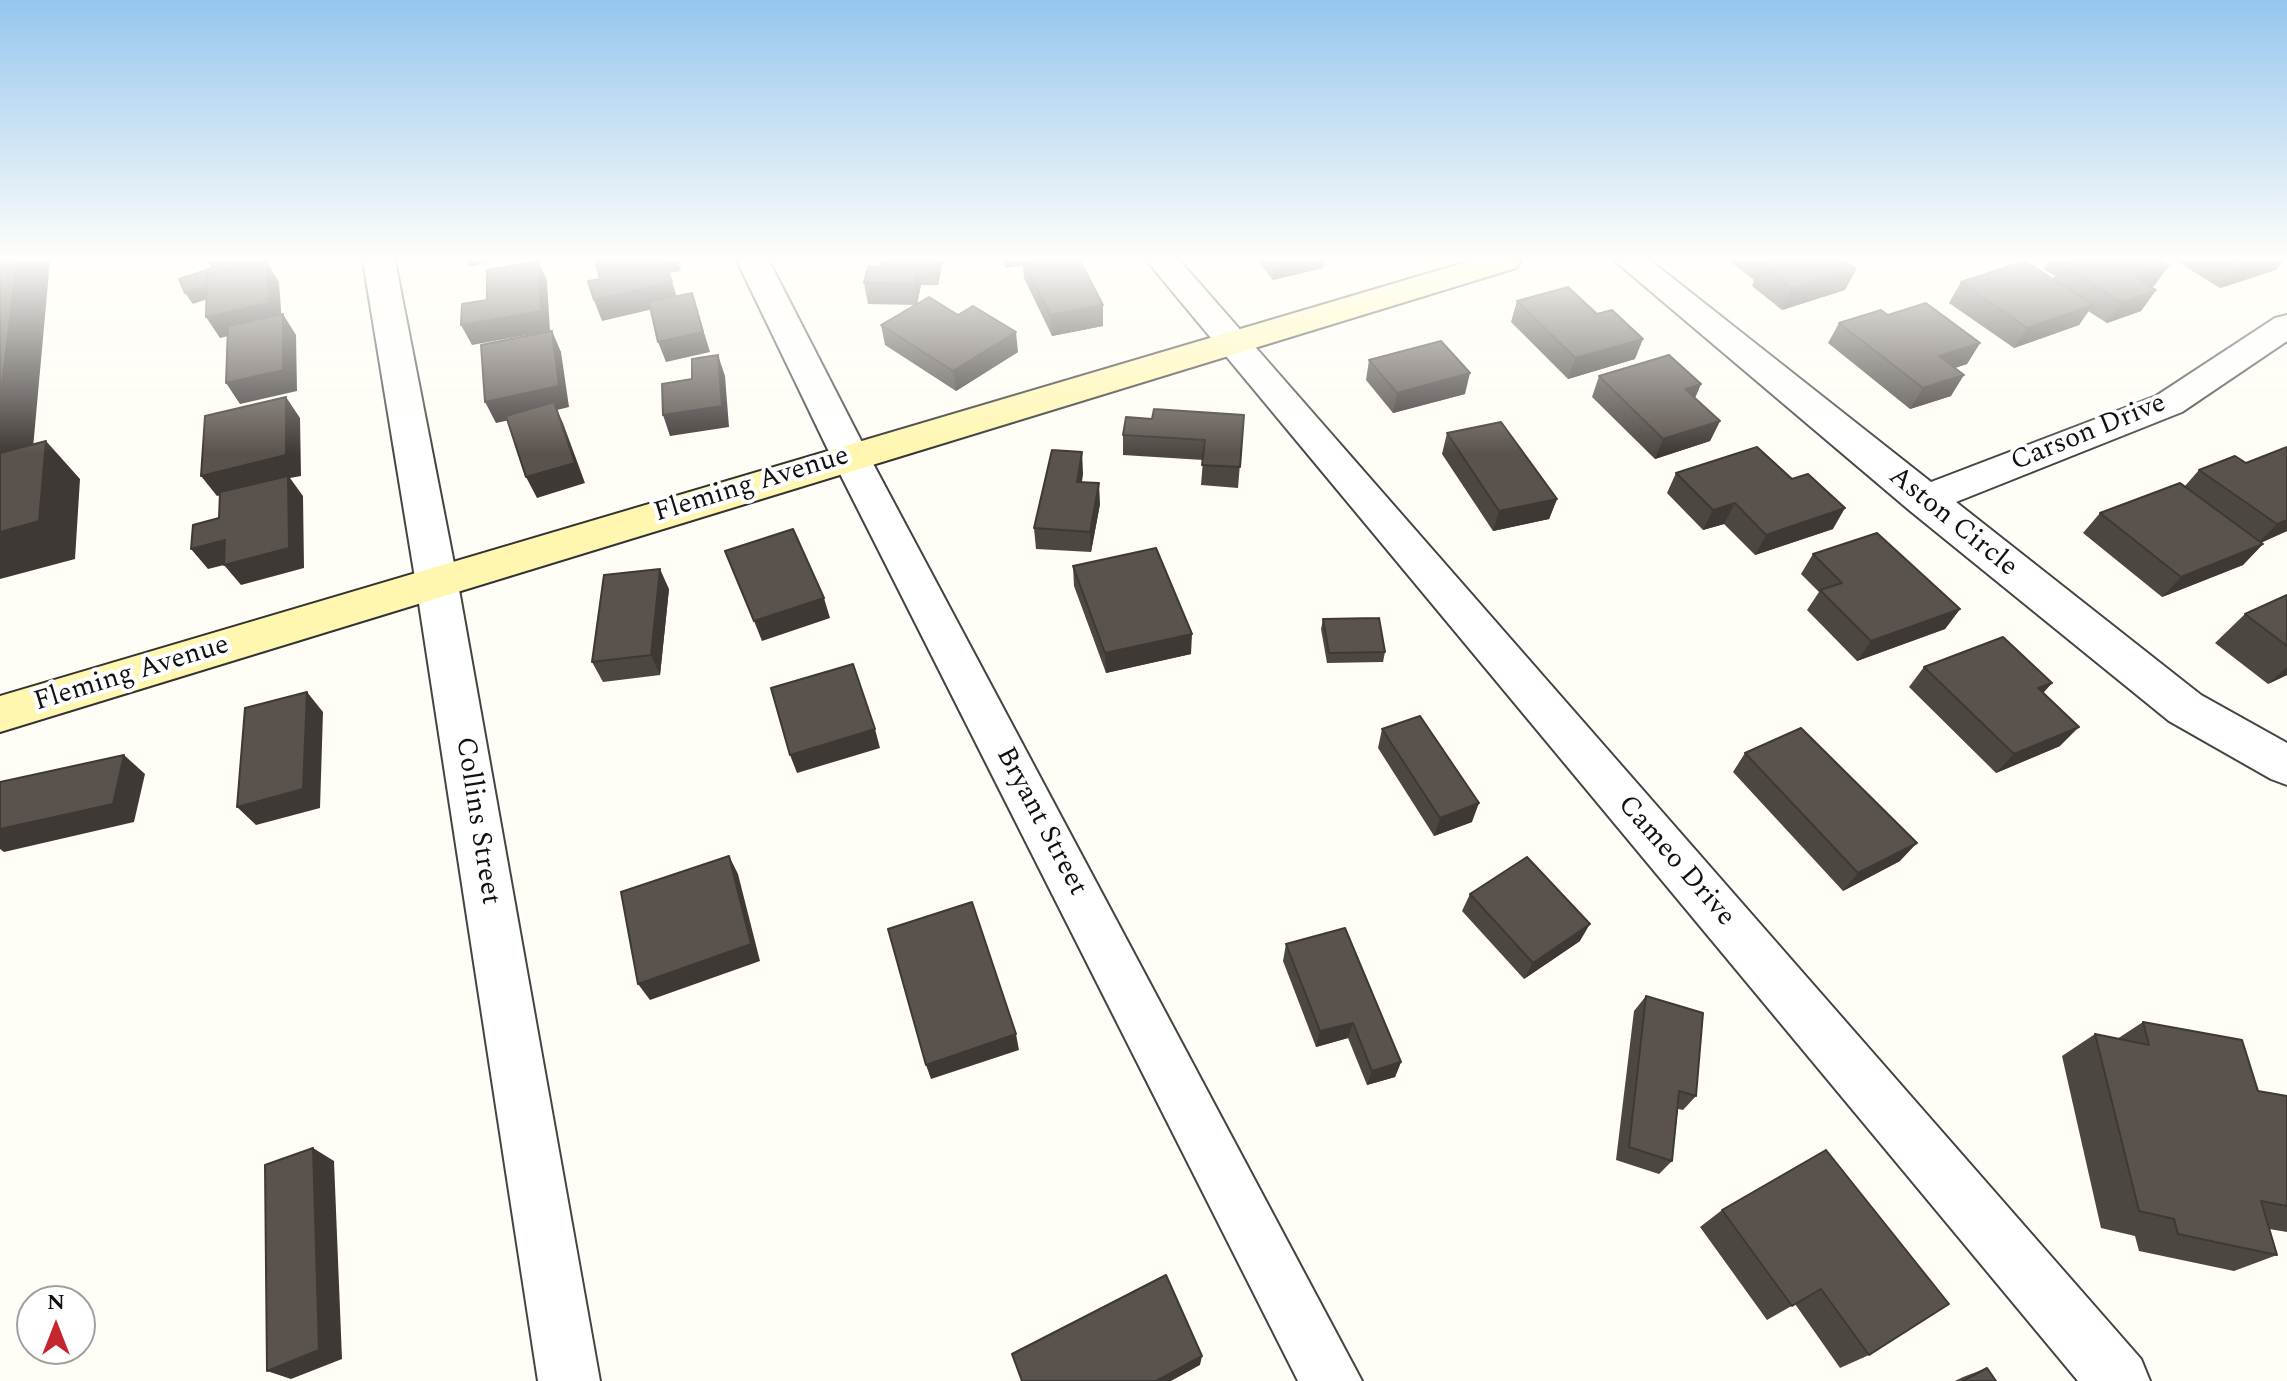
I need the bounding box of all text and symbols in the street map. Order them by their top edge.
street label: Carson Drive [2007,388,2171,480]
street label: Fleming Avenue [651,440,853,532]
street label: Aston Circle [1881,461,2023,585]
street label: Fleming Avenue [31,629,233,721]
street label: Collins Street [446,735,506,907]
street label: Bryant Street [987,742,1093,902]
street label: Cameo Drive [1609,790,1741,934]
north arrow [16,1285,96,1365]
text: N [47,1286,65,1319]

